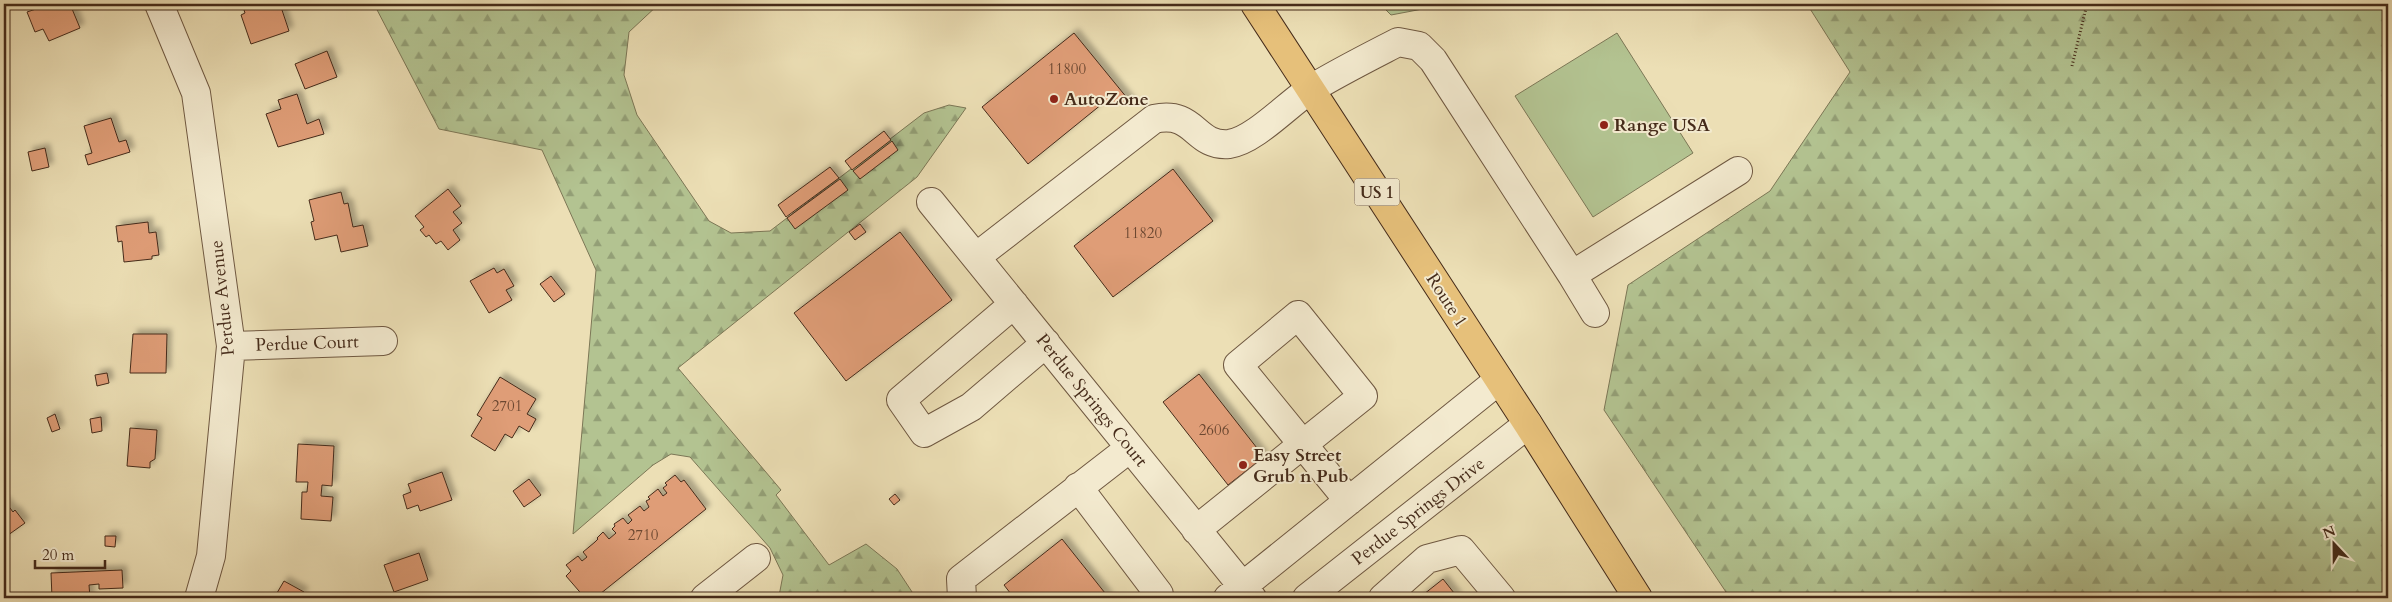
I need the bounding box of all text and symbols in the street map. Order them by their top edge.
house number: 11800 [1048,59,1087,79]
place label: AutoZone [1064,87,1149,112]
marker: AutoZone [1048,93,1060,105]
place label: Range USA [1614,113,1711,138]
marker: Range USA [1598,119,1610,131]
road number: US 1 [1354,178,1400,206]
house number: 11820 [1124,223,1163,243]
street label: Perdue Avenue [204,239,241,357]
street label: Route 1 [1420,268,1473,332]
street label: Perdue Springs Court [1030,328,1153,472]
street label: Perdue Court [255,329,359,358]
house number: 2701 [492,396,522,416]
house number: 2606 [1199,420,1230,440]
place label: Easy Street Grub n Pub [1253,443,1349,489]
street label: Perdue Springs Drive [1346,451,1490,571]
marker: Easy Street Grub n Pub [1237,459,1249,471]
north arrow [2310,520,2360,570]
text: N [2320,521,2339,543]
house number: 2710 [628,525,659,545]
scale bar [35,537,105,569]
text: 20 m [42,545,74,565]

